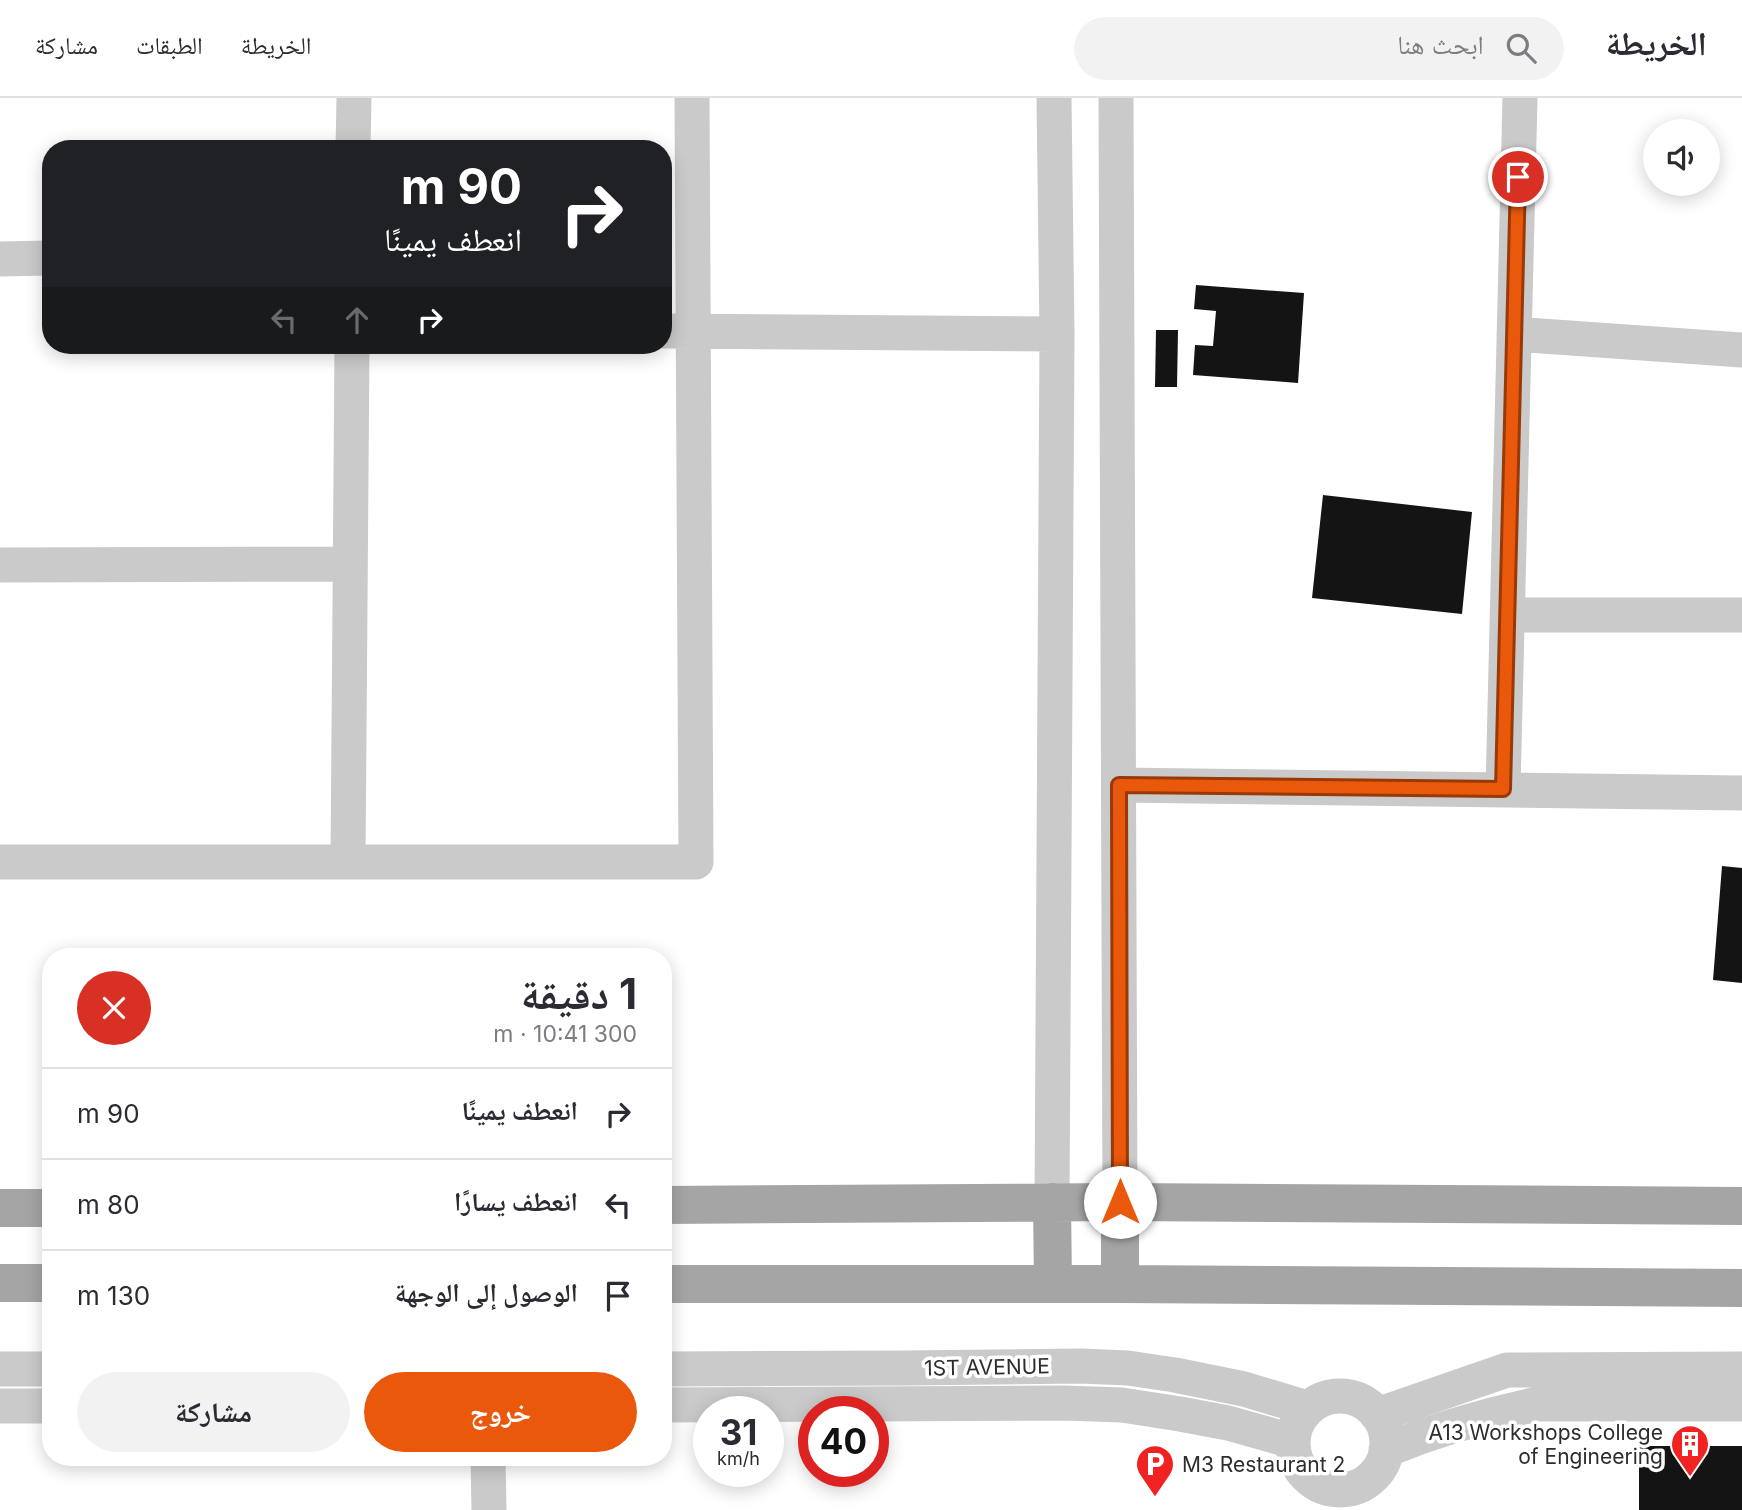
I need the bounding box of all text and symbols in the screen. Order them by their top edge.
search box [1074,17,1564,80]
text: الخريطة [1606,23,1707,63]
text: ابحث هنا [1397,29,1484,60]
icon: search [1502,29,1540,67]
text: مشاركة [35,31,98,60]
text: الطبقات [136,31,203,60]
text: الخريطة [241,31,311,60]
map controls [1643,119,1720,196]
button: sound [1643,119,1720,196]
pin [1488,147,1548,207]
text: 90 m [401,157,522,216]
icon: arrive [1499,158,1537,196]
icon: right [546,168,637,259]
text: انعطف يمينًا [384,220,522,259]
icon: left [265,301,303,339]
icon: ahead [338,301,376,339]
icon: right [411,301,449,339]
text: 1 دقيقة [521,968,637,1019]
button: close [77,971,151,1045]
text: 300 m · 10:41 [493,1020,637,1048]
text: انعطف يمينًا [462,1095,578,1126]
icon: right [599,1095,637,1133]
text: 90 m [77,1098,140,1129]
position arrow [1083,1165,1157,1239]
text: انعطف يسارًا [454,1186,578,1217]
icon: left [599,1186,637,1224]
text: 80 m [77,1189,140,1220]
text: الوصول إلى الوجهة [395,1277,578,1308]
icon: arrive [599,1277,637,1315]
text: 130 m [77,1280,150,1311]
street label: 1ST AVENUE [924,1353,1050,1381]
button: مشاركة [77,1372,350,1452]
button: خروج [364,1372,637,1452]
speed limit sign: 40 [798,1396,889,1487]
text: 31 [720,1411,757,1453]
place label: A13 Workshops College of Engineering [1428,1420,1663,1469]
building icon: A13 Workshops College of Engineering [1669,1423,1711,1478]
parking icon: M3 Restaurant 2 [1134,1443,1176,1498]
text: km/h [717,1448,760,1469]
place label: M3 Restaurant 2 [1182,1452,1345,1477]

